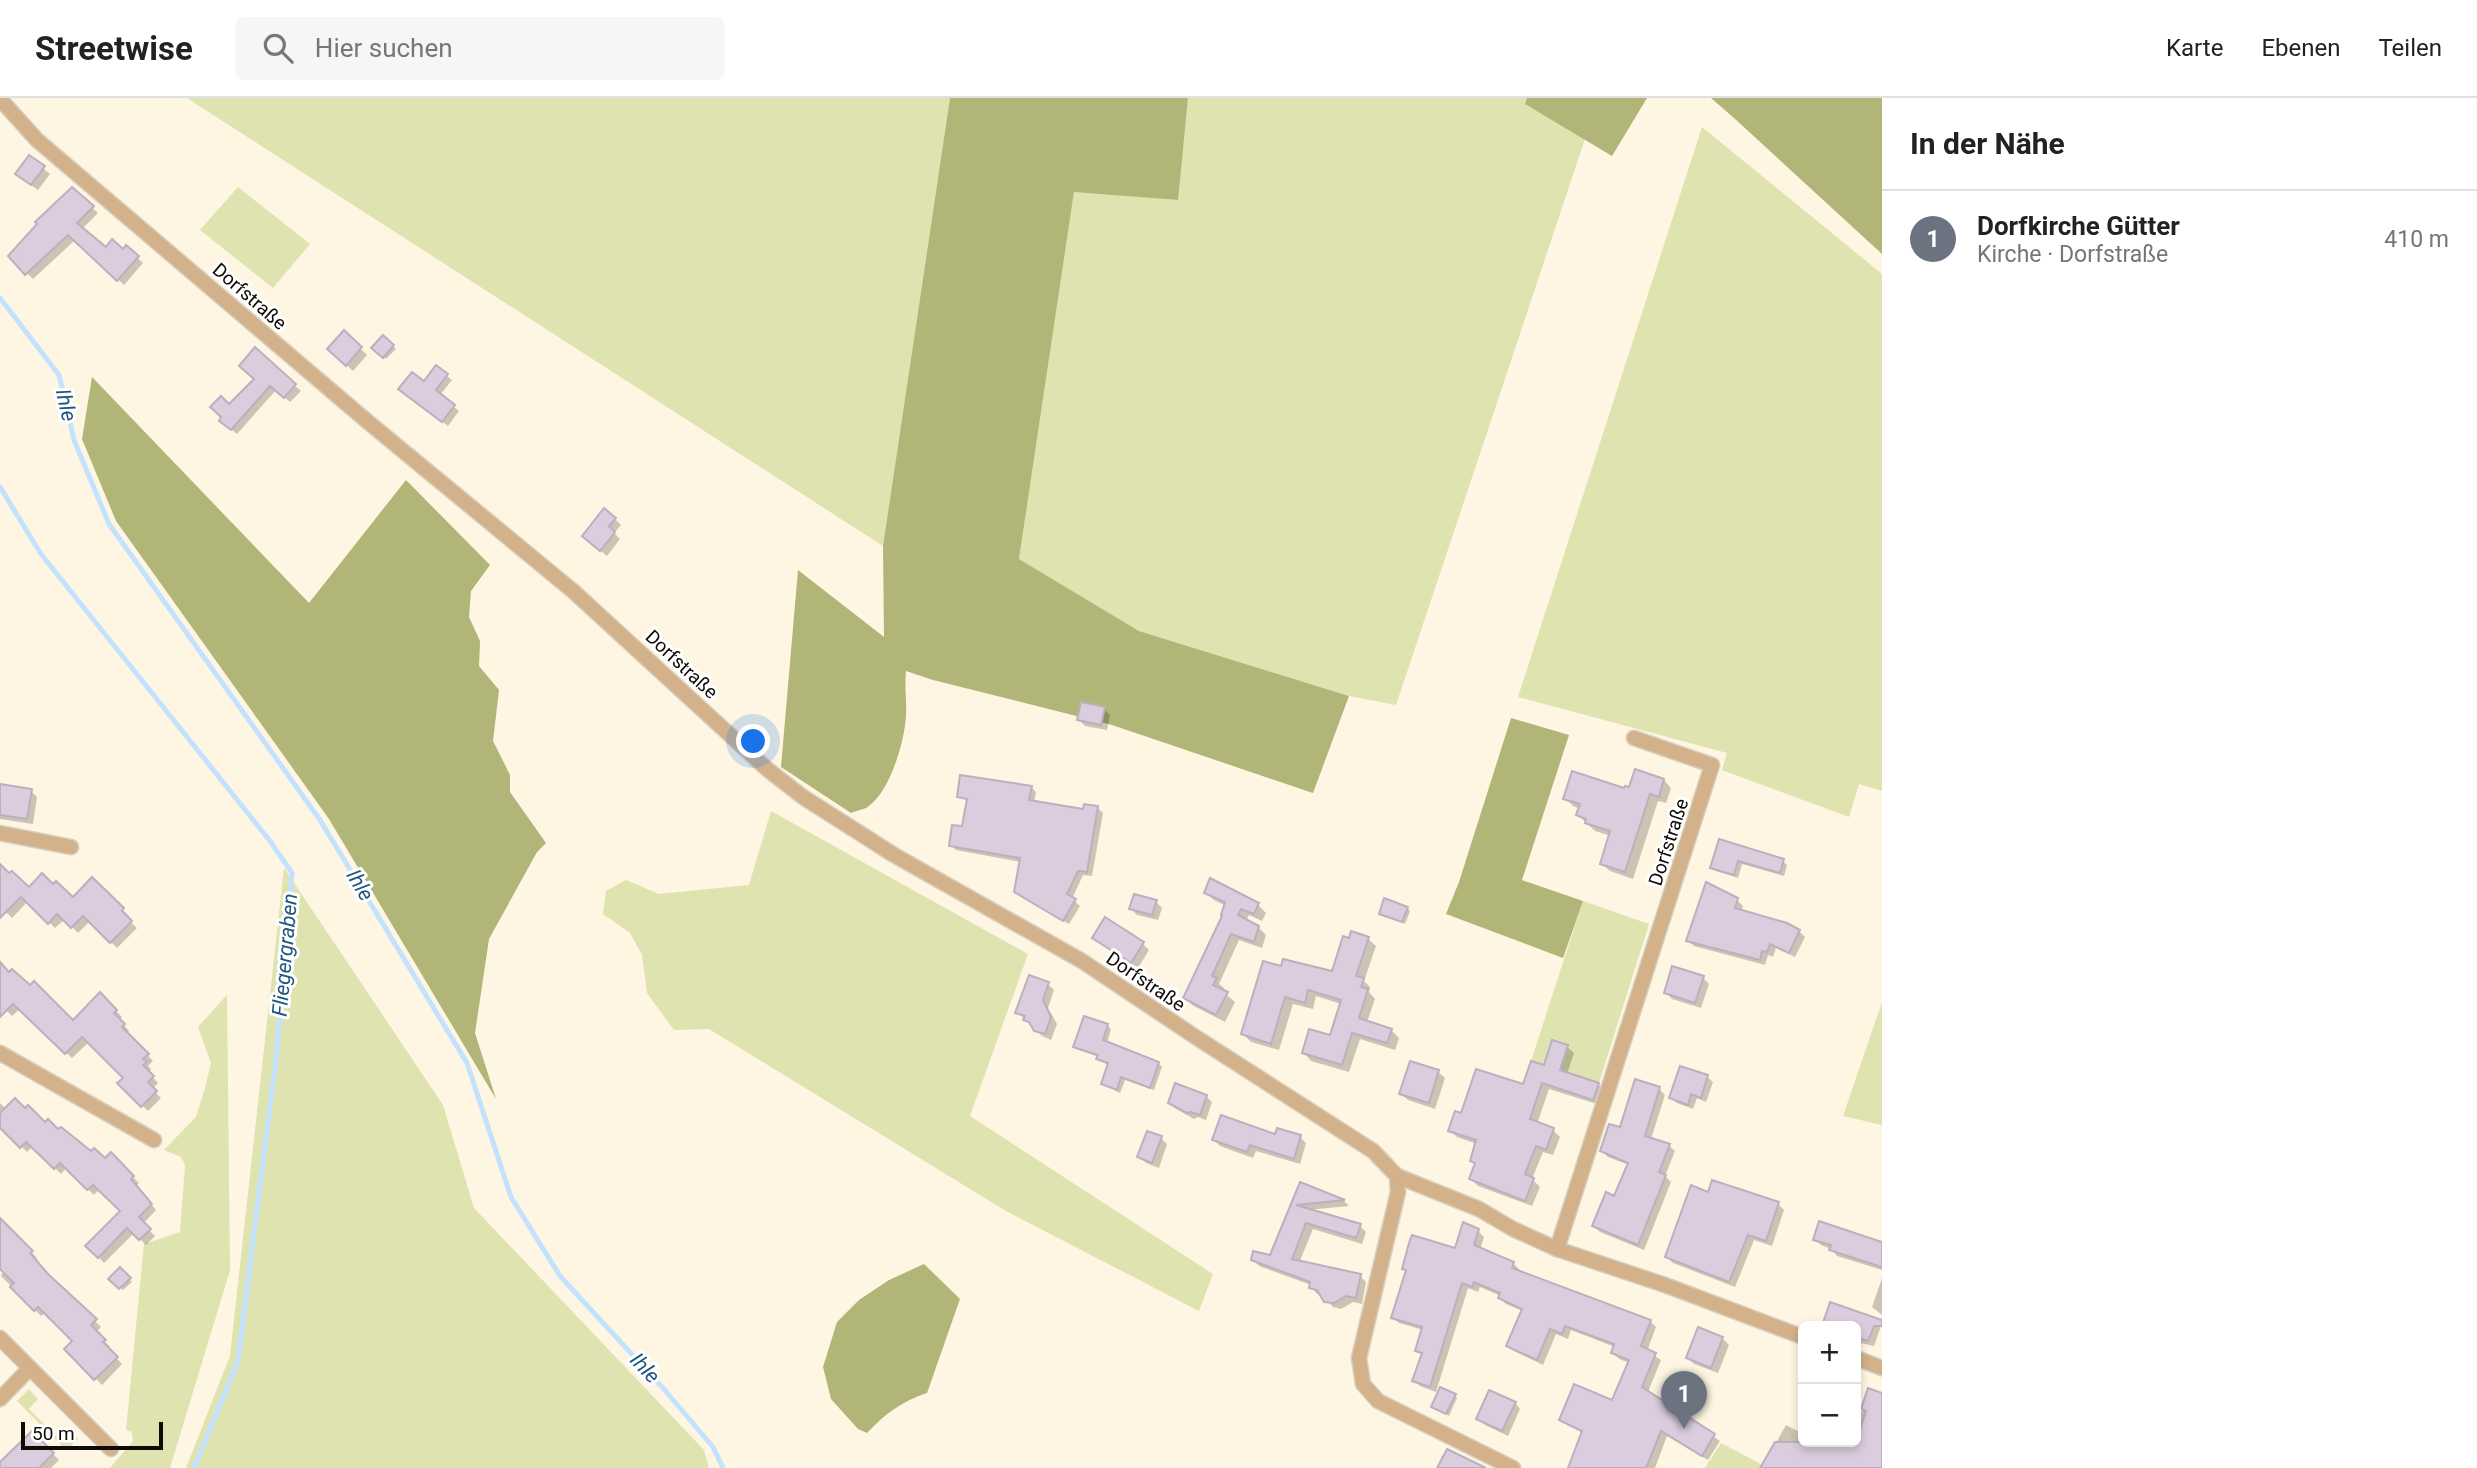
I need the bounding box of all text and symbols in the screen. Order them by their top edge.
search box [235,17,725,80]
text: Streetwise [35,29,193,68]
icon: search [259,29,297,67]
text: Hier suchen [315,33,453,63]
text: Karte [2166,34,2223,62]
text: Ebenen [2261,34,2340,62]
text: Teilen [2378,34,2442,62]
text: In der Nähe [1910,126,2065,161]
text: Dorfkirche Gütter [1977,211,2180,241]
text: 1 [1926,226,1940,253]
text: 410 m [2384,226,2449,253]
text: Kirche · Dorfstraße [1977,241,2168,268]
street label: Dorfstraße [208,258,291,335]
water label: Ihle [51,386,81,424]
street label: Dorfstraße [641,625,723,704]
your location [736,724,770,758]
street label: Dorfstraße [1644,796,1693,889]
water label: Ihle [341,865,379,905]
water label: Fliegergraben [268,892,302,1018]
street label: Dorfstraße [1102,947,1190,1016]
map controls [1798,1321,1861,1447]
button: + [1798,1321,1861,1384]
water label: Ihle [625,1348,665,1388]
pin: 1 [1661,1371,1707,1429]
button: − [1798,1384,1861,1447]
scale bar [21,1419,163,1451]
text: 50 m [32,1422,75,1445]

